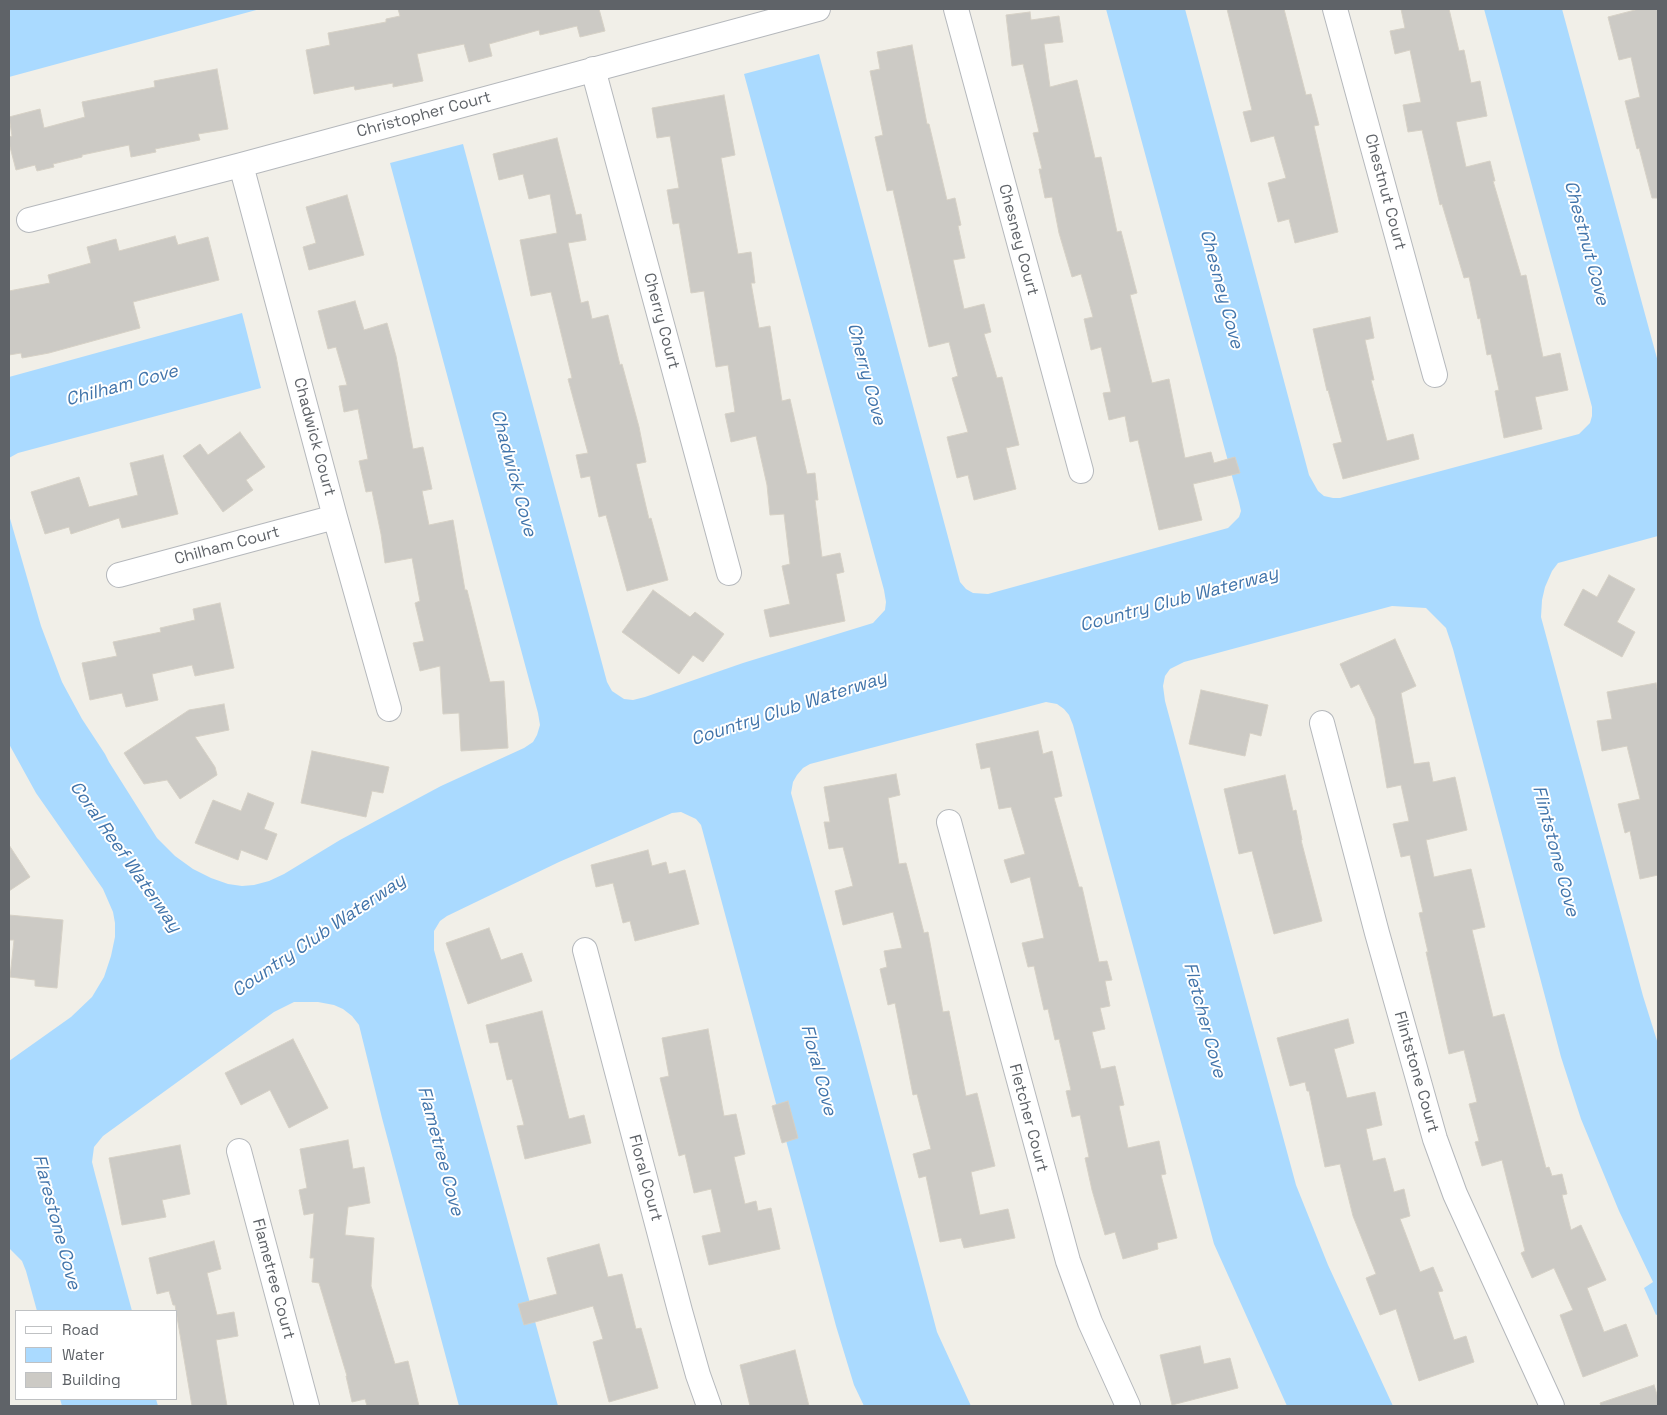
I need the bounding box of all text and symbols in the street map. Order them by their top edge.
street label: Christopher Court [355,88,493,142]
street label: Chestnut Court [1360,132,1410,252]
water label: Chestnut Cove [1559,178,1613,308]
street label: Chesney Court [994,182,1042,298]
water label: Chesney Cove [1195,227,1247,351]
street label: Cherry Court [639,271,683,371]
water label: Cherry Cove [842,321,890,427]
water label: Chilham Cove [64,361,180,411]
street label: Chadwick Court [289,376,339,498]
water label: Chadwick Cove [486,407,540,539]
street label: Chilham Court [172,523,282,569]
water label: Country Club Waterway [1077,563,1281,637]
water label: Country Club Waterway [688,667,890,751]
water label: Coral Reef Waterway [65,777,185,937]
water label: Flintstone Cove [1527,783,1583,919]
water label: Country Club Waterway [228,870,410,1002]
water label: Fletcher Cove [1178,960,1230,1080]
street label: Flintstone Court [1389,1009,1443,1135]
water label: Floral Cove [795,1022,841,1118]
street label: Fletcher Court [1004,1062,1052,1174]
water label: Flametree Cove [412,1084,468,1218]
street label: Floral Court [624,1133,666,1223]
water label: Flarestone Cove [28,1152,84,1292]
street label: Flametree Court [248,1217,298,1341]
legend [15,1310,178,1400]
text: Road [62,1320,99,1339]
text: Water [62,1345,104,1364]
text: Building [62,1370,121,1389]

